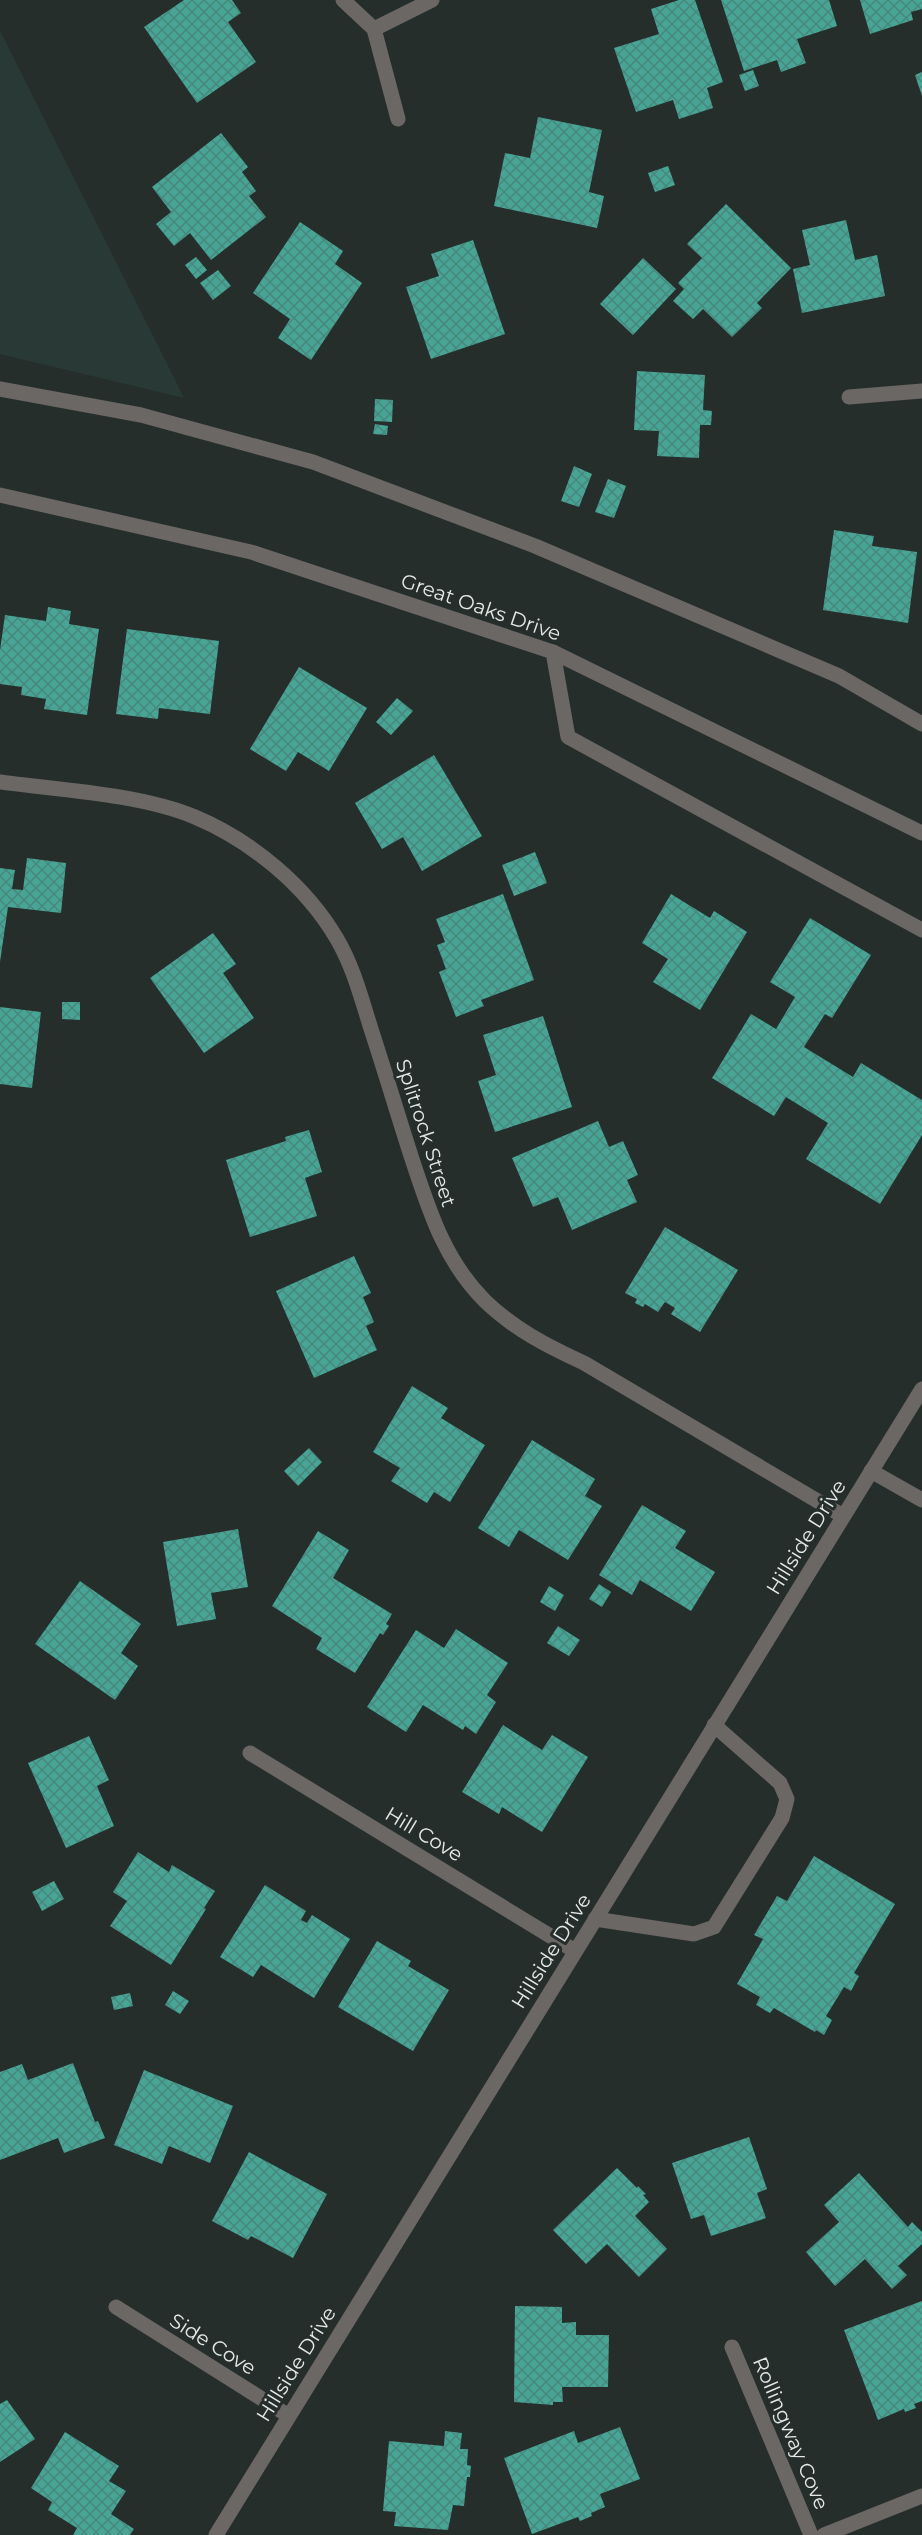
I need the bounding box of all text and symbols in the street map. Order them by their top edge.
street label: Great Oaks Drive [398,568,564,646]
street label: Splitrock Street [391,1056,461,1210]
street label: Hillside Drive [761,1475,851,1599]
street label: Hill Cove [381,1802,467,1866]
street label: Hillside Drive [506,1889,596,2013]
street label: Hillside Drive [251,2302,341,2426]
street label: Side Cove [165,2308,261,2380]
street label: Rollingway Cove [748,2353,834,2513]

